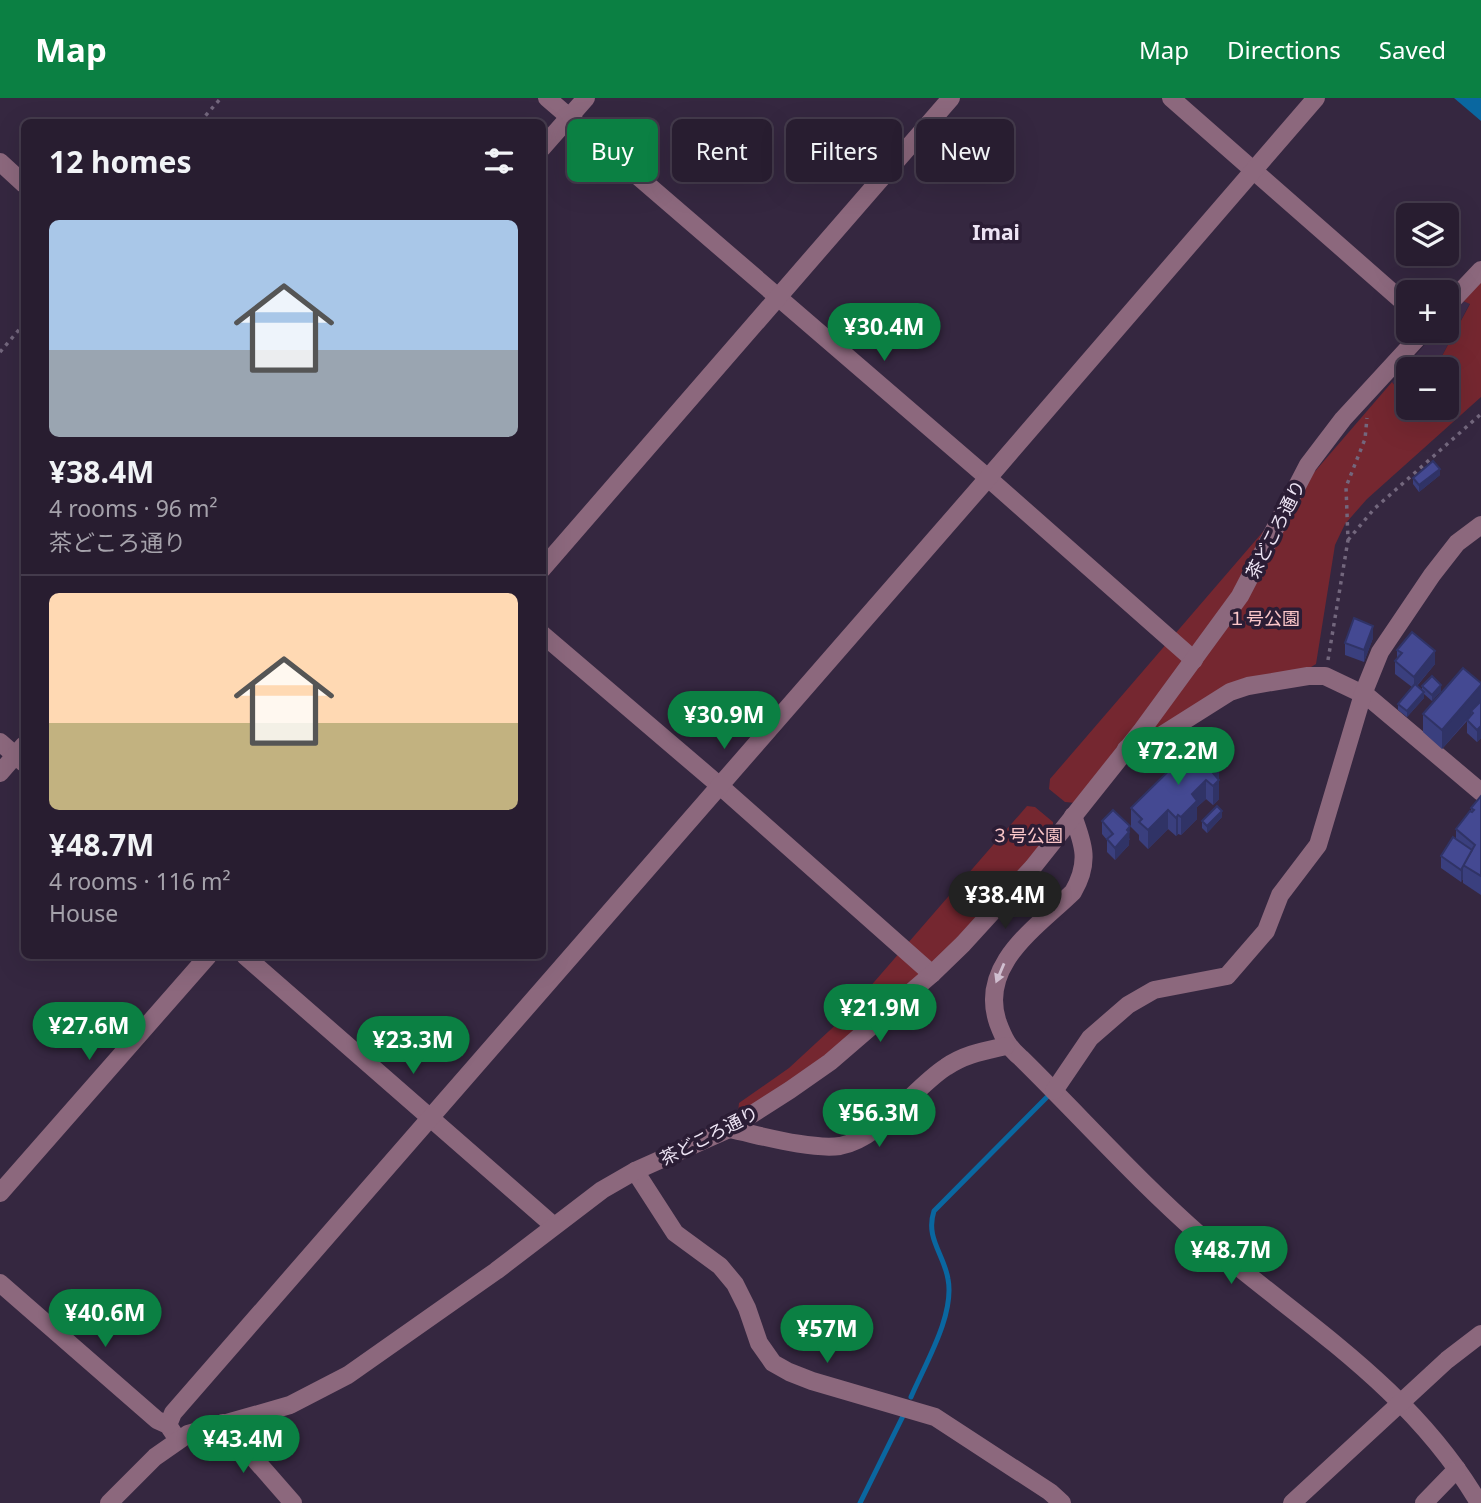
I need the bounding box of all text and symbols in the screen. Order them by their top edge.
text: Map [35,27,107,72]
text: Map [1139,33,1189,66]
text: Directions [1227,33,1341,66]
text: Saved [1379,33,1446,66]
chip: Buy [567,119,658,182]
chip: Rent [672,119,772,182]
chip: Filters [786,119,902,182]
chip: New [916,119,1014,182]
text: 12 homes [49,141,192,182]
icon: filters [480,142,518,180]
map controls [1396,203,1459,420]
button: layers [1396,203,1459,266]
district label: Imai [972,218,1020,246]
icon: home [221,265,347,391]
button: + [1396,280,1459,343]
pin: ¥30.4M [827,303,941,363]
text: ¥30.4M [844,310,924,342]
button: − [1396,357,1459,420]
text: ¥38.4M [49,451,154,492]
street label: 茶どころ通り [1240,476,1310,582]
text: 4 rooms · 96 m² [49,492,218,524]
text: 茶どころ通り [49,526,186,558]
park label: １号公園 [1228,606,1300,630]
icon: home [221,638,347,764]
pin: ¥30.9M [667,692,781,751]
text: ¥30.9M [684,698,764,730]
pin: ¥72.2M [1121,728,1235,787]
text: ¥72.2M [1138,734,1218,766]
park label: ３号公園 [991,823,1063,847]
text: ¥48.7M [49,824,154,865]
text: 4 rooms · 116 m² [49,865,231,897]
pin: ¥38.4M [948,872,1062,931]
text: ¥38.4M [965,878,1045,910]
text: House [49,897,118,929]
one-way arrow [994,963,1006,983]
pin: ¥21.9M [823,984,937,1044]
text: ¥21.9M [840,991,920,1023]
pin: ¥27.6M [32,1002,146,1062]
text: ¥27.6M [49,1009,129,1041]
pin: ¥23.3M [356,1016,470,1076]
text: ¥23.3M [373,1023,453,1055]
pin: ¥56.3M [822,1090,936,1149]
text: ¥56.3M [839,1096,919,1128]
street label: 茶どころ通り [656,1100,762,1170]
pin: ¥48.7M [1174,1226,1288,1286]
text: ¥48.7M [1191,1233,1271,1265]
pin: ¥40.6M [48,1290,162,1349]
text: ¥40.6M [65,1296,145,1328]
pin: ¥57M [786,1306,868,1365]
text: ¥57M [796,1312,858,1344]
pin: ¥43.4M [186,1416,300,1475]
text: ¥43.4M [203,1422,283,1454]

